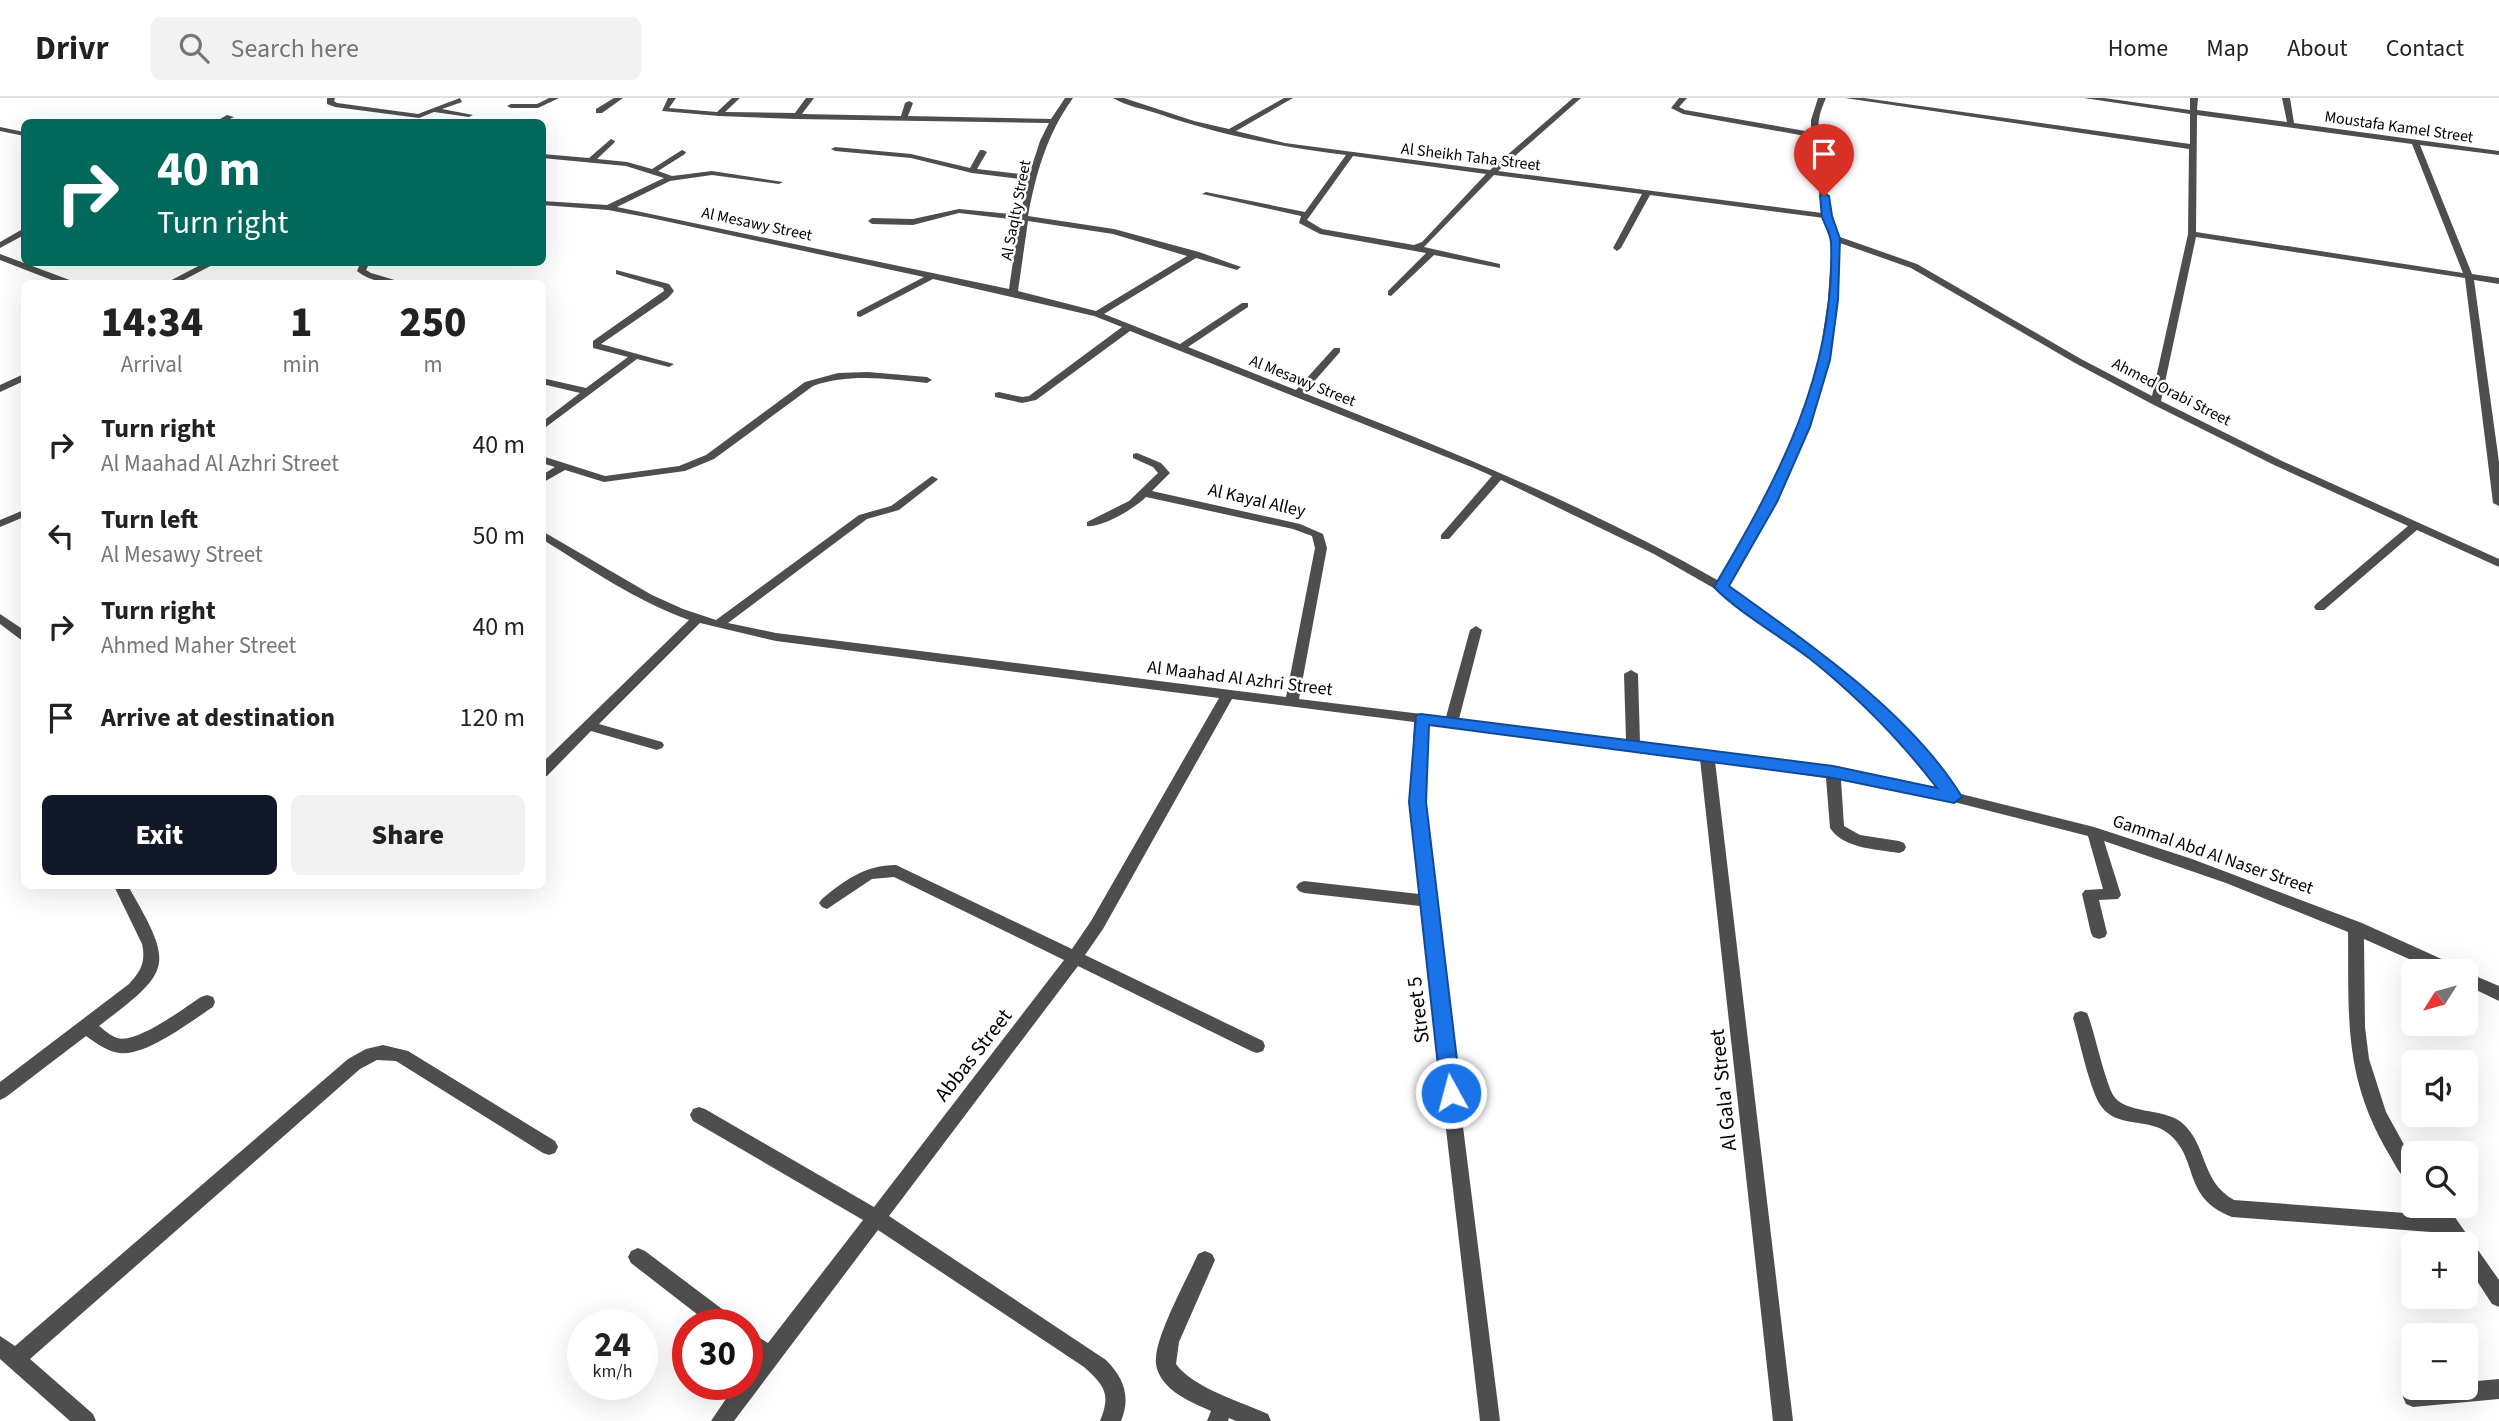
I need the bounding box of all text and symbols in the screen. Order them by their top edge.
search box [151,17,641,80]
text: Drivr [35,25,109,72]
icon: search [175,29,213,67]
text: Search here [231,30,359,67]
text: Home [2108,31,2168,66]
text: Map [2206,31,2249,66]
text: About [2287,31,2348,66]
text: Contact [2386,31,2464,66]
street label: Moustafa Kamel Street [2323,106,2475,148]
pin [1794,124,1854,196]
text: 40 m [157,135,261,205]
icon: arrive [1805,135,1843,173]
street label: Al Sheikh Taha Street [1400,138,1542,177]
icon: right [42,147,133,238]
street label: Al Saqlty Street [995,158,1037,262]
text: Turn right [157,200,288,246]
street label: Al Mesawy Street [699,202,815,247]
text: 14:34 [100,293,203,353]
text: 1 [290,293,312,353]
text: 250 [399,293,467,353]
text: Arrival [121,348,183,381]
text: min [283,348,320,381]
text: m [423,348,442,381]
street label: Al Mesawy Street [1246,350,1359,412]
street label: Ahmed Orabi Street [2108,352,2235,432]
text: Turn right [101,410,216,447]
icon: right [42,426,80,464]
text: 40 m [472,426,525,463]
text: Al Maahad Al Azhri Street [101,447,339,480]
street label: Al Kayal Alley [1206,477,1309,524]
text: Turn left [101,501,198,538]
icon: left [42,517,80,555]
text: 50 m [472,517,525,554]
text: Al Mesawy Street [101,538,263,571]
text: Turn right [101,592,216,629]
icon: right [42,608,80,646]
text: 40 m [472,608,525,645]
text: Ahmed Maher Street [101,629,296,662]
street label: Al Maahad Al Azhri Street [1146,655,1334,702]
icon: arrive [42,699,80,737]
text: Arrive at destination [101,699,335,736]
text: 120 m [459,699,525,736]
button: Exit [42,795,277,875]
button: Share [291,795,525,875]
street label: Gammal Abd Al Naser Street [2109,808,2317,901]
north arrow [2401,959,2478,1036]
map controls [2401,959,2478,1400]
street label: Street 5 [1399,975,1437,1045]
street label: Abbas Street [927,1002,1019,1108]
street label: Al Gala' Street [1702,1028,1744,1152]
button: sound [2401,1050,2478,1127]
position arrow [1414,1056,1488,1130]
button: search [2401,1141,2478,1218]
button: + [2401,1232,2478,1309]
speed limit sign: 30 [672,1309,763,1400]
text: 24 [594,1320,631,1370]
button: − [2401,1323,2478,1400]
text: km/h [593,1359,632,1384]

